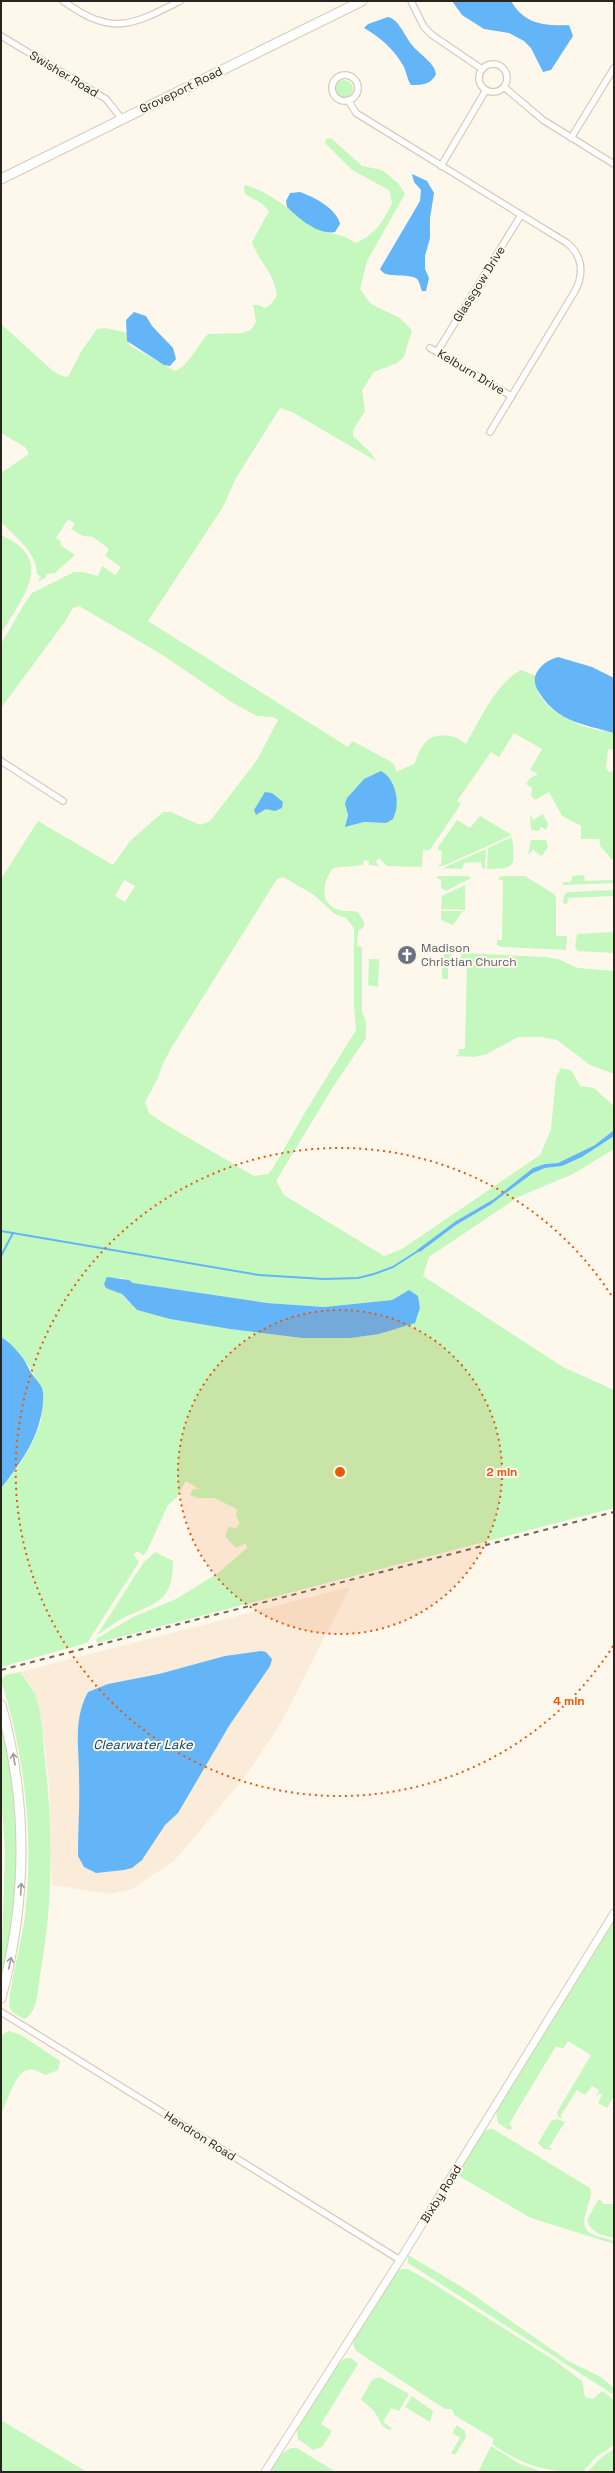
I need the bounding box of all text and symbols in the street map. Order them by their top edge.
street label: Swisher Road [27,47,101,101]
street label: Groveport Road [137,63,225,117]
street label: Glassgow Drive [449,243,509,325]
street label: Kelburn Drive [434,346,508,398]
place label: Madison Christian Church [421,940,517,970]
church icon: Madison Christian Church [396,944,418,966]
text: 2 min [486,1464,518,1480]
centre of rings [333,1465,347,1479]
text: 4 min [553,1693,585,1709]
water label: Clearwater Lake [93,1736,194,1753]
one-way arrow [10,1753,18,1766]
one-way arrow [17,1883,24,1896]
one-way arrow [6,1957,14,1970]
street label: Hendron Road [161,2108,239,2164]
street label: Bixby Road [417,2162,465,2226]

